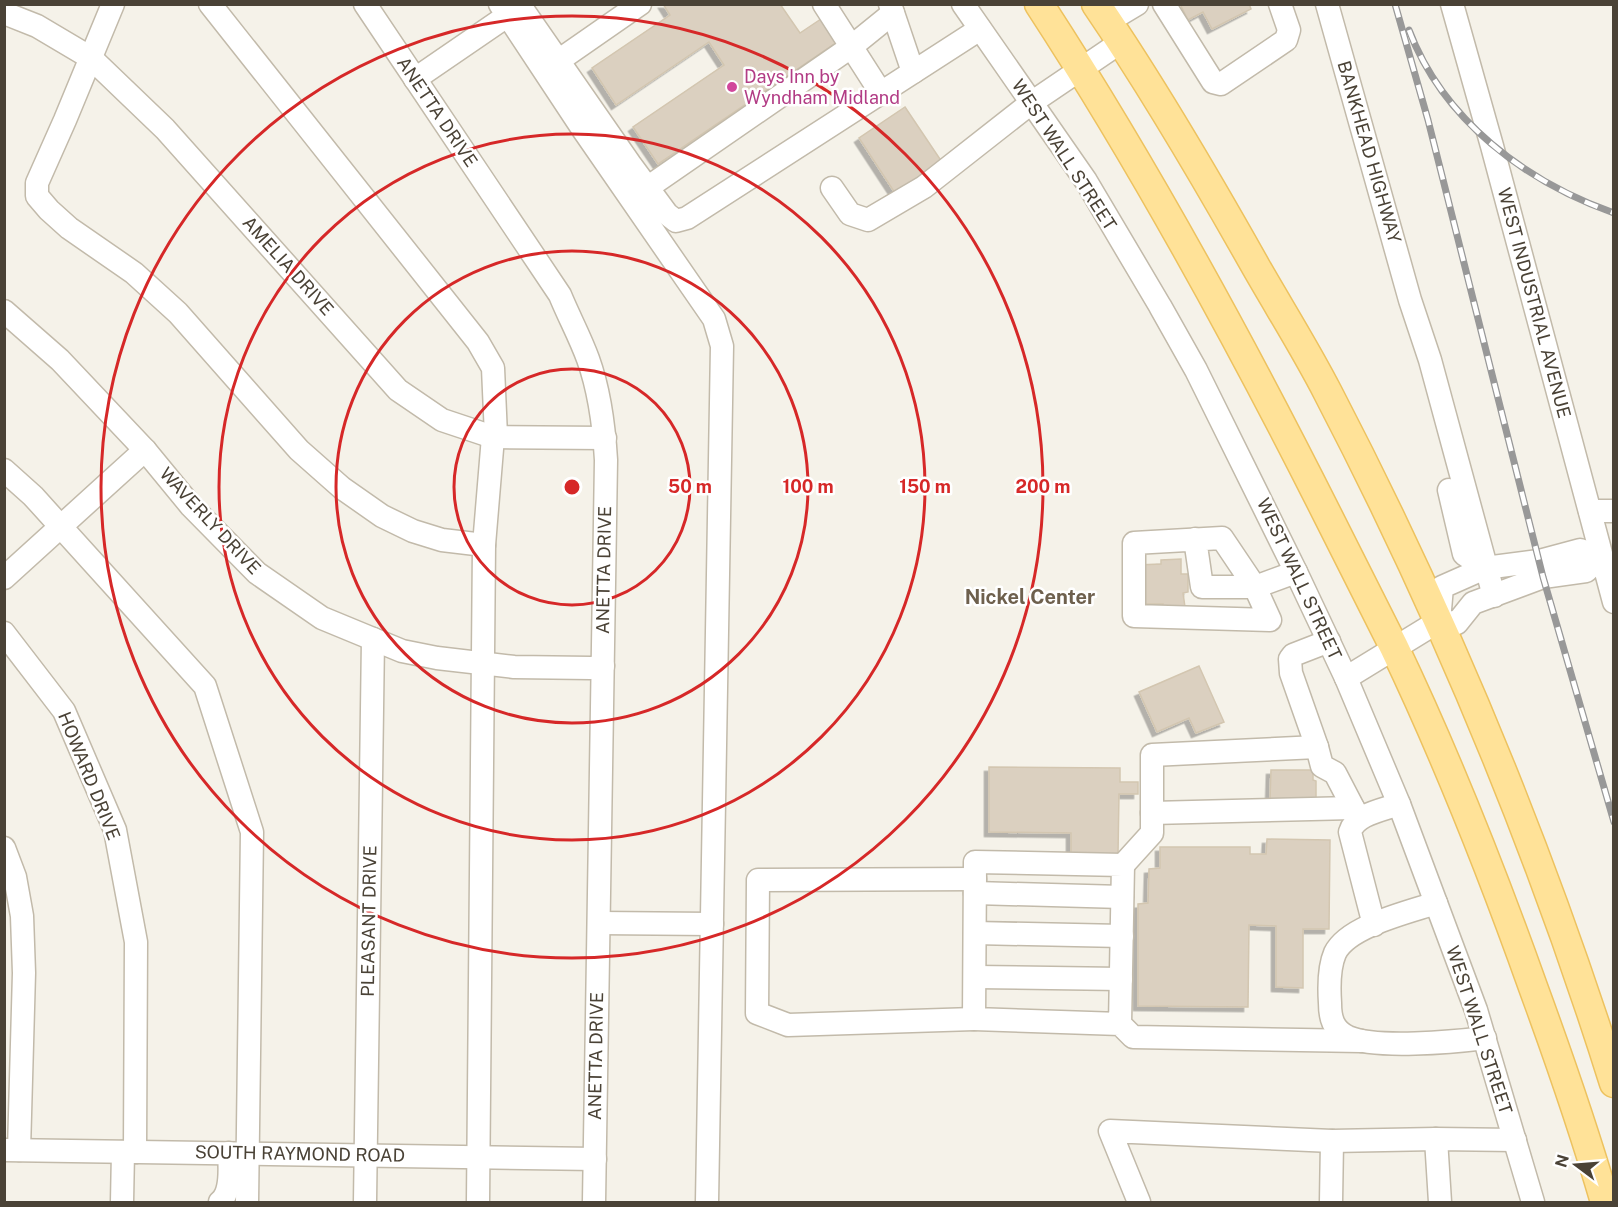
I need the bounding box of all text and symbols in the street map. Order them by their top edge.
street label: ANETTA DRIVE [393,53,482,171]
street label: BANKHEAD HIGHWAY [1333,58,1406,245]
place label: Days Inn by Wyndham Midland [744,66,900,108]
street label: WEST WALL STREET [1008,75,1121,234]
marker: Days Inn by Wyndham Midland [725,80,739,94]
street label: WEST INDUSTRIAL AVENUE [1494,185,1575,420]
street label: AMELIA DRIVE [239,212,338,319]
street label: WAVERLY DRIVE [156,463,265,578]
text: 50 m [668,476,712,497]
text: 100 m [782,476,834,497]
text: 150 m [899,476,951,497]
text: 200 m [1016,476,1070,497]
centre of rings [562,477,582,497]
street label: WEST WALL STREET [1253,495,1346,663]
street label: ANETTA DRIVE [592,506,615,634]
district label: Nickel Center [965,585,1095,609]
street label: HOWARD DRIVE [54,709,125,843]
street label: PLEASANT DRIVE [357,845,380,997]
street label: WEST WALL STREET [1442,943,1517,1117]
street label: ANETTA DRIVE [584,992,607,1120]
north arrow [1546,1135,1606,1195]
street label: SOUTH RAYMOND ROAD [195,1141,405,1166]
text: N [1551,1152,1573,1170]

